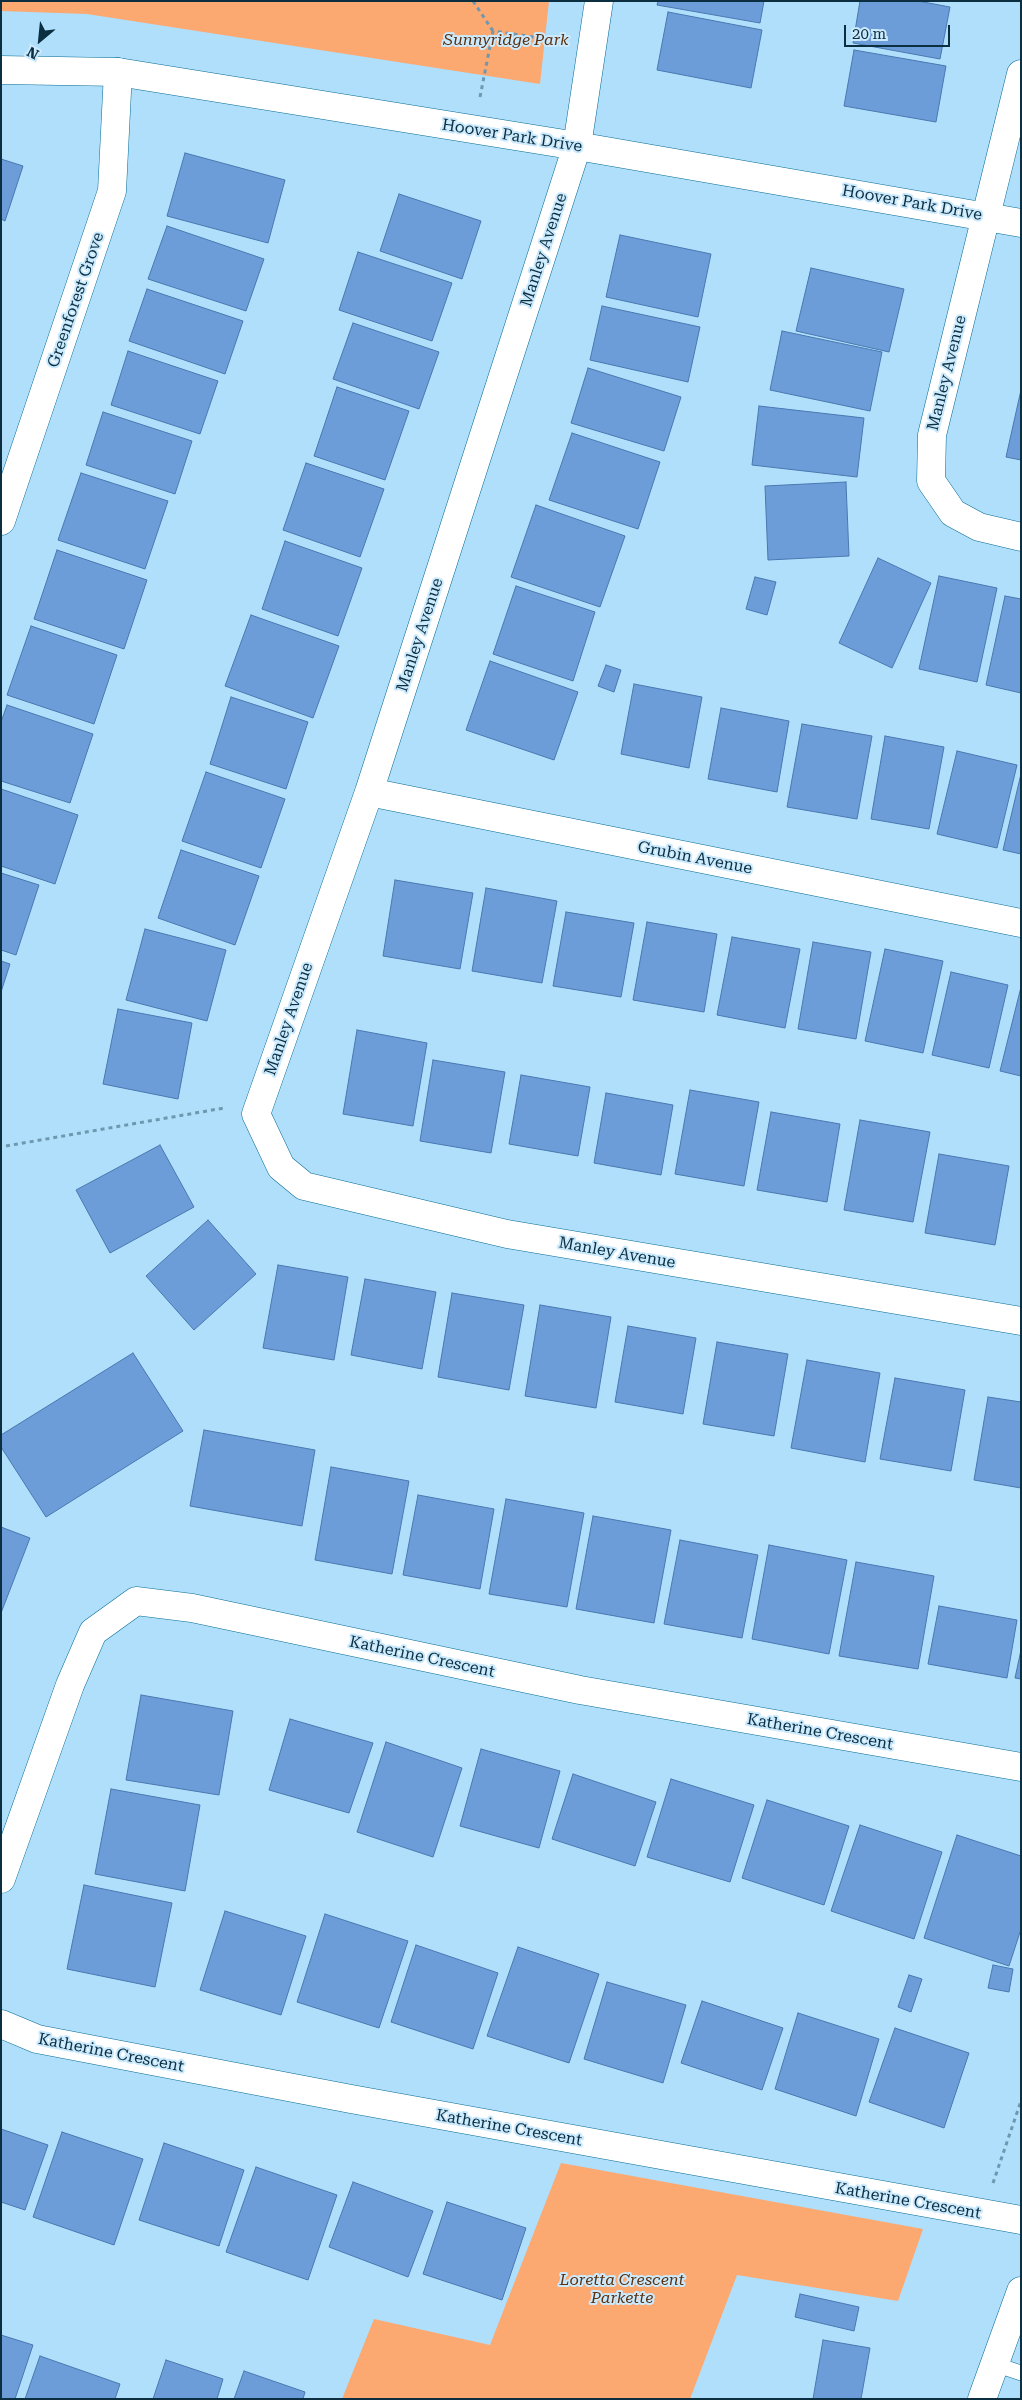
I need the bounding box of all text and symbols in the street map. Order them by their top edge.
north arrow [15,15,65,65]
scale bar [847,15,953,47]
text: 20 m [852,25,886,43]
park label: Sunnyridge Park [443,30,569,50]
text: N [24,44,41,63]
street label: Hoover Park Drive [440,115,584,157]
street label: Hoover Park Drive [840,181,984,225]
street label: Manley Avenue [517,191,571,309]
street label: Greenforest Grove [44,230,108,370]
street label: Manley Avenue [923,313,971,433]
street label: Manley Avenue [393,576,447,694]
street label: Grubin Avenue [636,837,754,879]
street label: Manley Avenue [261,960,317,1078]
street label: Manley Avenue [557,1233,677,1273]
street label: Katherine Crescent [348,1632,496,1682]
street label: Katherine Crescent [745,1710,895,1754]
street label: Katherine Crescent [36,2029,186,2077]
street label: Katherine Crescent [434,2106,584,2150]
street label: Katherine Crescent [833,2179,983,2223]
park label: Loretta Crescent Parkette [559,2270,685,2308]

